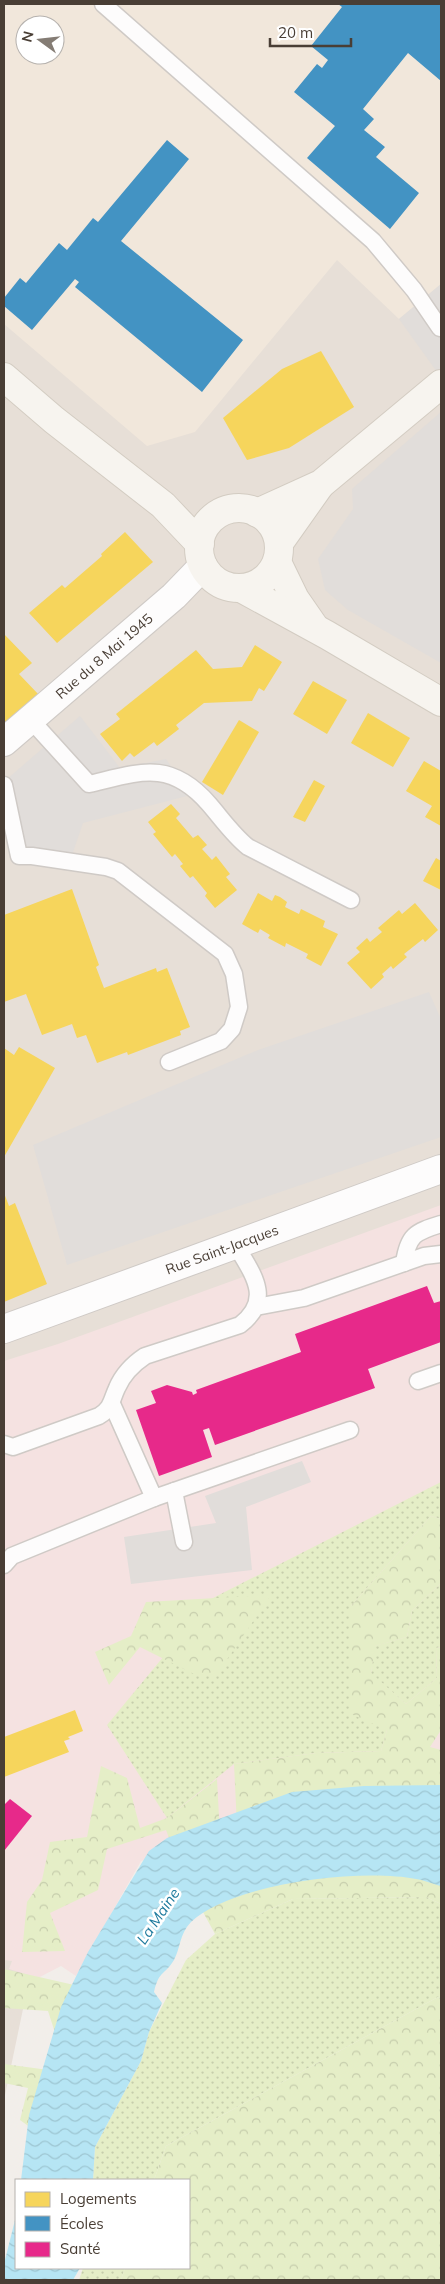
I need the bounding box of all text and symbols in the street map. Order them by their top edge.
north arrow [15,15,65,65]
scale bar [270,15,351,47]
text: 20 m [278,23,313,42]
text: N [17,29,38,44]
street label: Rue du 8 Mai 1945 [52,609,156,703]
street label: Rue Saint-Jacques [163,1221,281,1278]
water label: La Maine [132,1884,184,1948]
legend [15,2179,190,2269]
text: Logements [60,2189,137,2208]
text: Écoles [60,2214,104,2233]
text: Santé [60,2239,100,2258]

